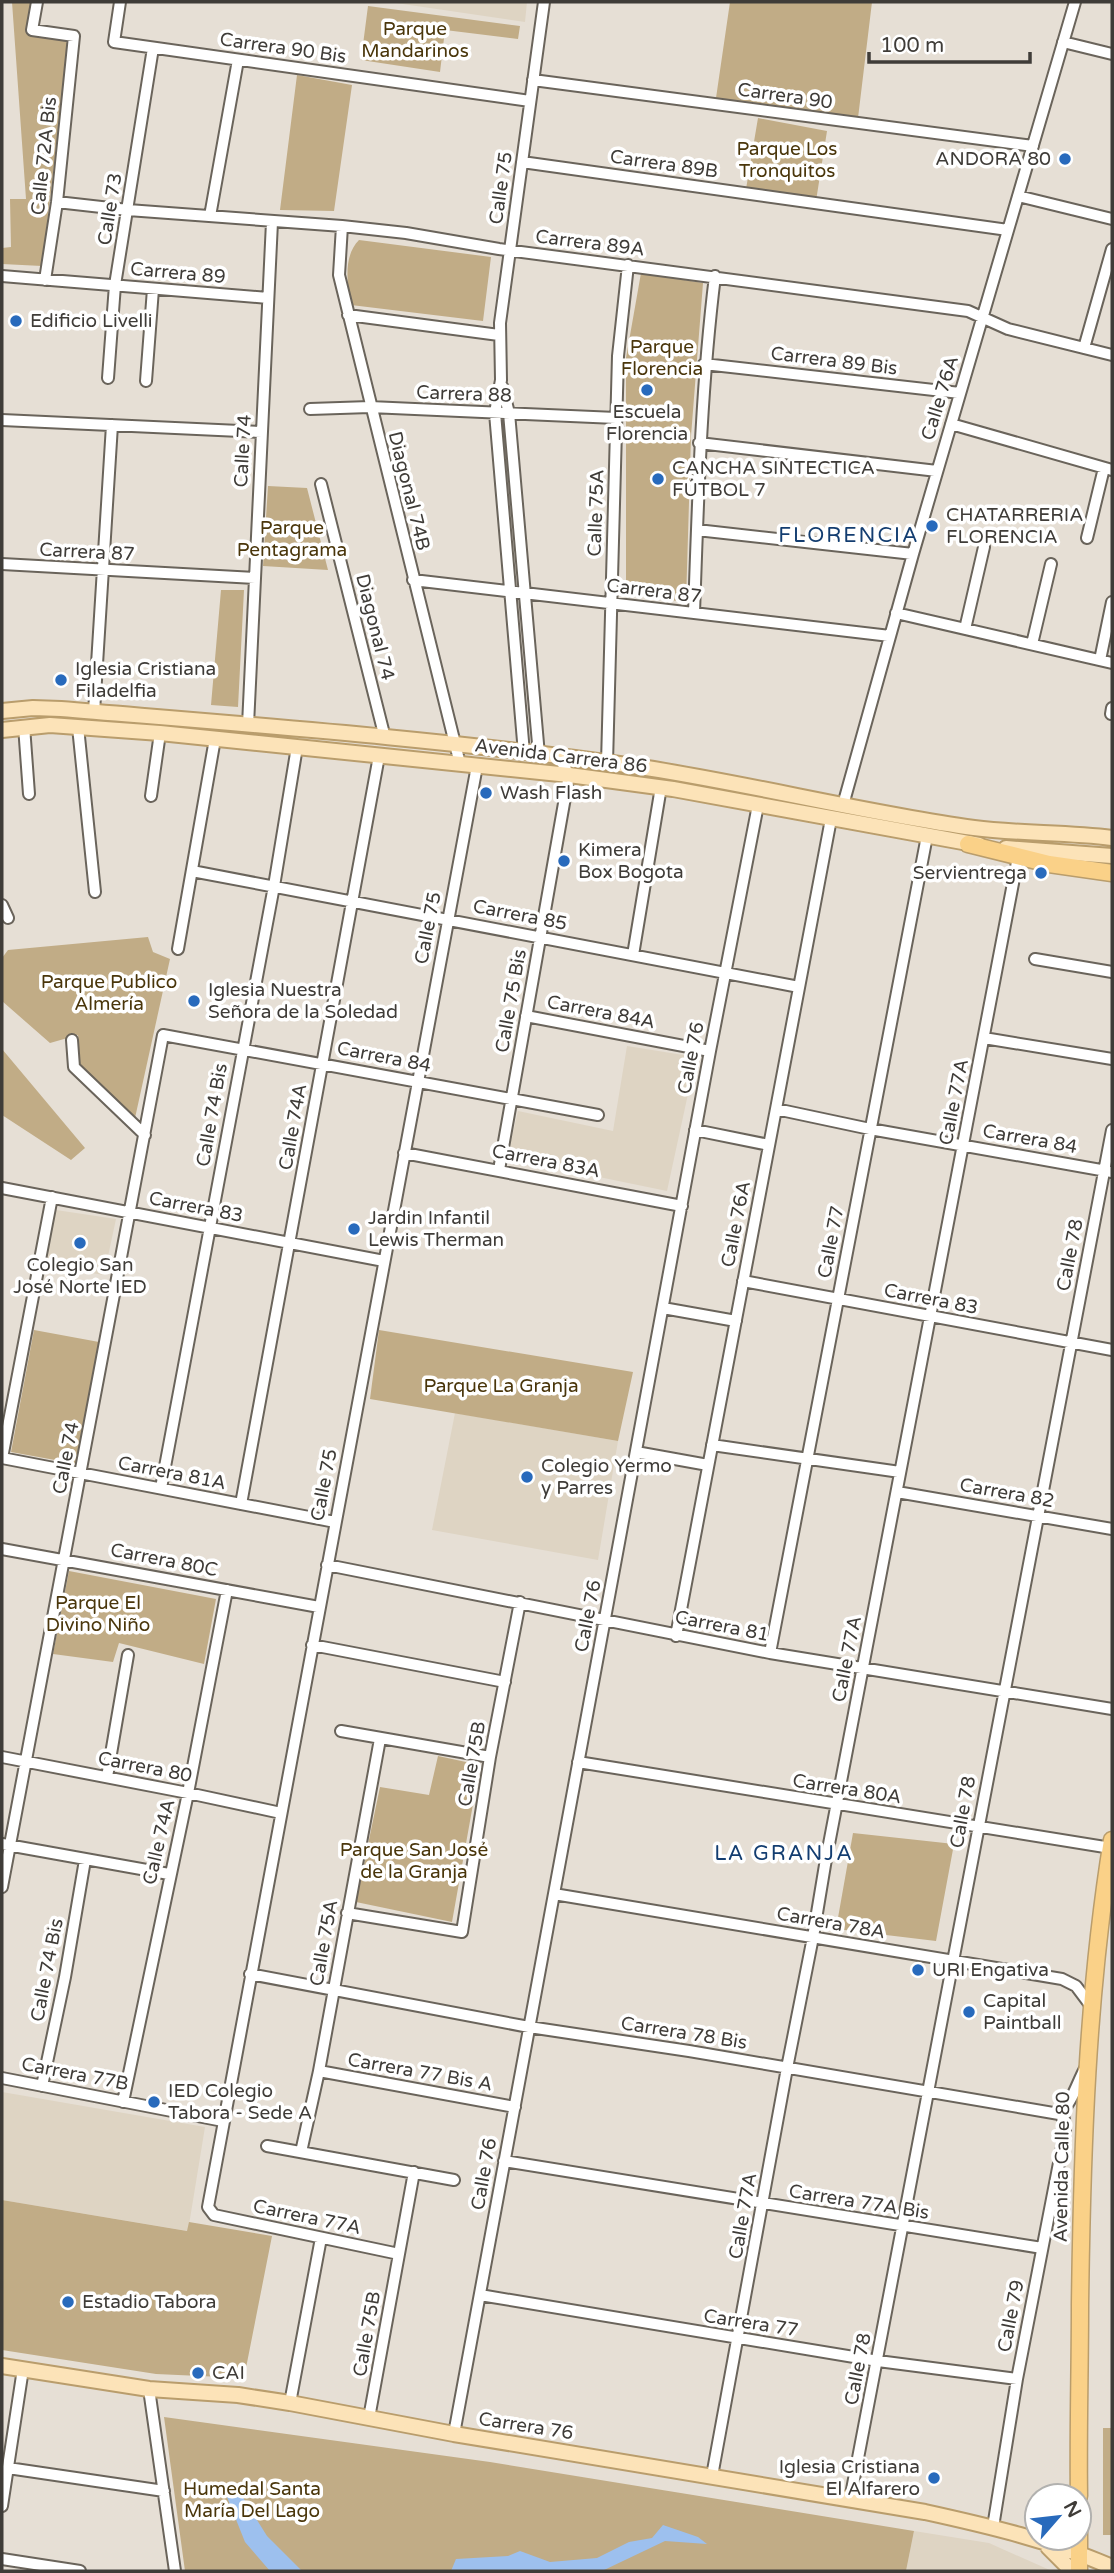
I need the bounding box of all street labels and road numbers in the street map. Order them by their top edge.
street label: Carrera 90 Bis [218,28,348,68]
street label: Carrera 90 [736,78,834,114]
street label: Calle 72A Bis [27,96,61,216]
street label: Carrera 89B [609,146,719,182]
street label: Calle 75 [485,150,517,226]
street label: Calle 73 [93,171,127,247]
street label: Carrera 89A [534,225,646,261]
street label: Carrera 89 [129,258,227,288]
street label: Carrera 89 Bis [769,342,899,380]
street label: Calle 76A [917,353,963,443]
street label: Carrera 88 [416,381,512,407]
street label: Calle 74 [230,414,256,488]
street label: Diagonal 74B [384,429,434,553]
street label: Calle 75A [583,469,609,557]
street label: Carrera 87 [39,539,135,565]
street label: Diagonal 74 [351,572,399,683]
street label: Carrera 87 [605,574,703,608]
street label: Avenida Carrera 86 [473,734,649,778]
street label: Calle 75 [410,890,446,966]
street label: Carrera 85 [471,895,569,935]
street label: Calle 75 Bis [491,948,531,1054]
street label: Carrera 84A [545,991,657,1033]
street label: Calle 76 [673,1020,709,1096]
street label: Carrera 84 [335,1037,433,1077]
street label: Calle 77A [935,1057,973,1147]
street label: Calle 74 Bis [192,1062,232,1168]
street label: Calle 74A [275,1082,311,1172]
street label: Carrera 84 [981,1120,1079,1158]
street label: Carrera 83A [490,1140,602,1182]
street label: Calle 76A [717,1179,755,1269]
street label: Carrera 83 [147,1187,245,1227]
street label: Calle 77 [813,1204,849,1280]
street label: Calle 78 [1052,1217,1088,1293]
street label: Carrera 83 [882,1279,980,1319]
street label: Calle 74 [48,1420,84,1496]
street label: Calle 75 [306,1447,342,1523]
street label: Carrera 81A [116,1452,228,1494]
street label: Carrera 82 [958,1474,1056,1512]
street label: Carrera 80C [108,1539,220,1581]
street label: Calle 76 [570,1578,606,1654]
street label: Carrera 81 [673,1606,771,1646]
street label: Calle 77A [828,1614,866,1704]
street label: Calle 75B [454,1720,490,1808]
street label: Carrera 80 [96,1747,194,1787]
street label: Carrera 80A [791,1770,903,1808]
street label: Calle 78 [946,1774,980,1850]
street label: Calle 74A [138,1797,180,1887]
street label: Calle 75A [306,1898,342,1988]
street label: Carrera 78A [775,1903,887,1943]
street label: Calle 74 Bis [26,1917,68,2023]
street label: Carrera 78 Bis [619,2012,749,2054]
street label: Carrera 77 Bis A [346,2048,494,2096]
street label: Carrera 77B [19,2053,131,2095]
street label: Avenida Calle 80 [1050,2091,1074,2243]
street label: Calle 76 [467,2136,501,2212]
street label: Calle 77A [725,2171,761,2261]
street label: Carrera 77A Bis [787,2180,931,2224]
street label: Carrera 77A [251,2195,363,2239]
street label: Calle 79 [993,2278,1029,2354]
street label: Calle 75B [349,2290,385,2378]
street label: Carrera 77 [702,2305,800,2341]
street label: Calle 78 [840,2331,876,2407]
street label: Carrera 76 [477,2408,575,2444]

